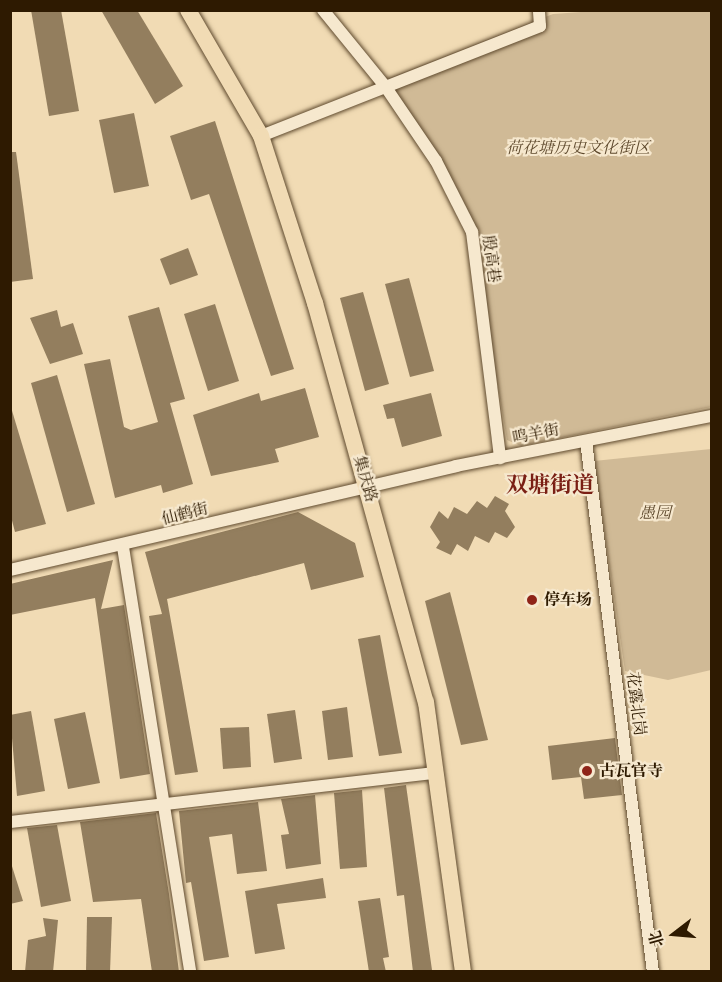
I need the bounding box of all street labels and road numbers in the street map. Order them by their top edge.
street label: 殷高巷 [478,234,504,284]
street label: 鸣羊街 [511,420,561,448]
street label: 集庆路 [349,453,381,505]
street label: 仙鹤街 [159,499,211,529]
street label: 花露北岗 [623,671,649,737]

